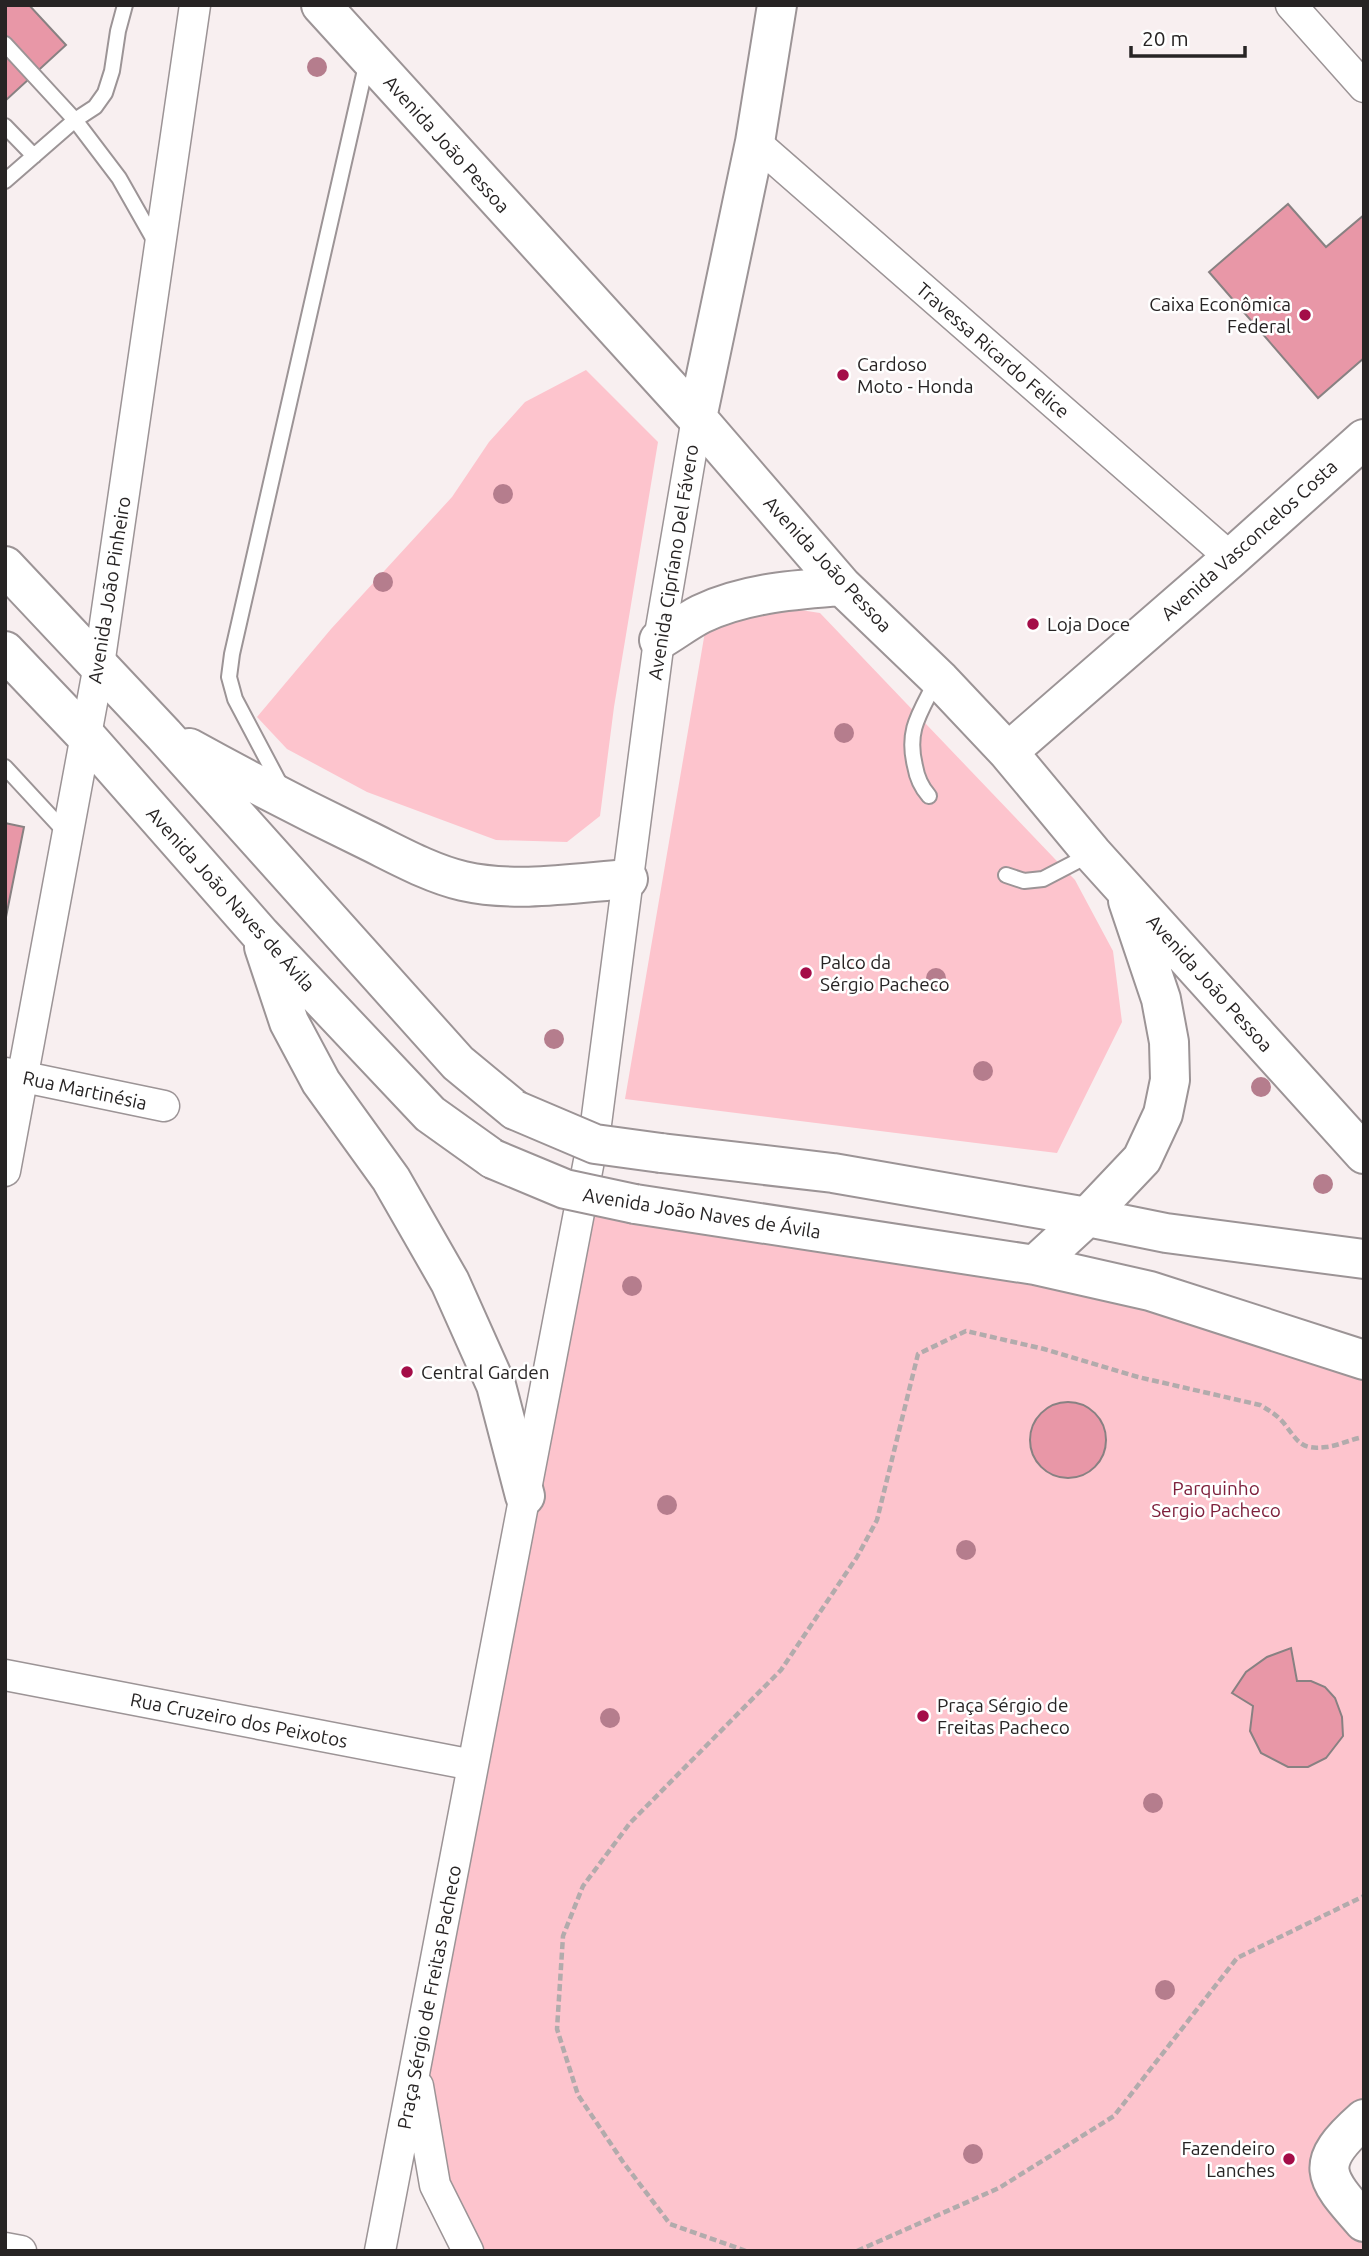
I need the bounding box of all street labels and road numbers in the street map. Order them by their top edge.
street label: Avenida João Pessoa [380,71,514,217]
street label: Travessa Ricardo Felice [912,278,1074,422]
street label: Avenida Cipríano Del Fávero [644,443,702,681]
street label: Avenida Vasconcelos Costa [1156,455,1342,625]
street label: Avenida João Pessoa [760,492,896,636]
street label: Avenida João Pinheiro [83,495,135,685]
street label: Avenida João Naves de Ávila [142,802,320,996]
street label: Avenida João Pessoa [1143,910,1277,1056]
street label: Rua Martinésia [21,1066,149,1114]
street label: Avenida João Naves de Ávila [581,1183,823,1243]
street label: Rua Cruzeiro dos Peixotos [128,1688,350,1752]
street label: Praça Sérgio de Freitas Pacheco [393,1863,465,2131]

